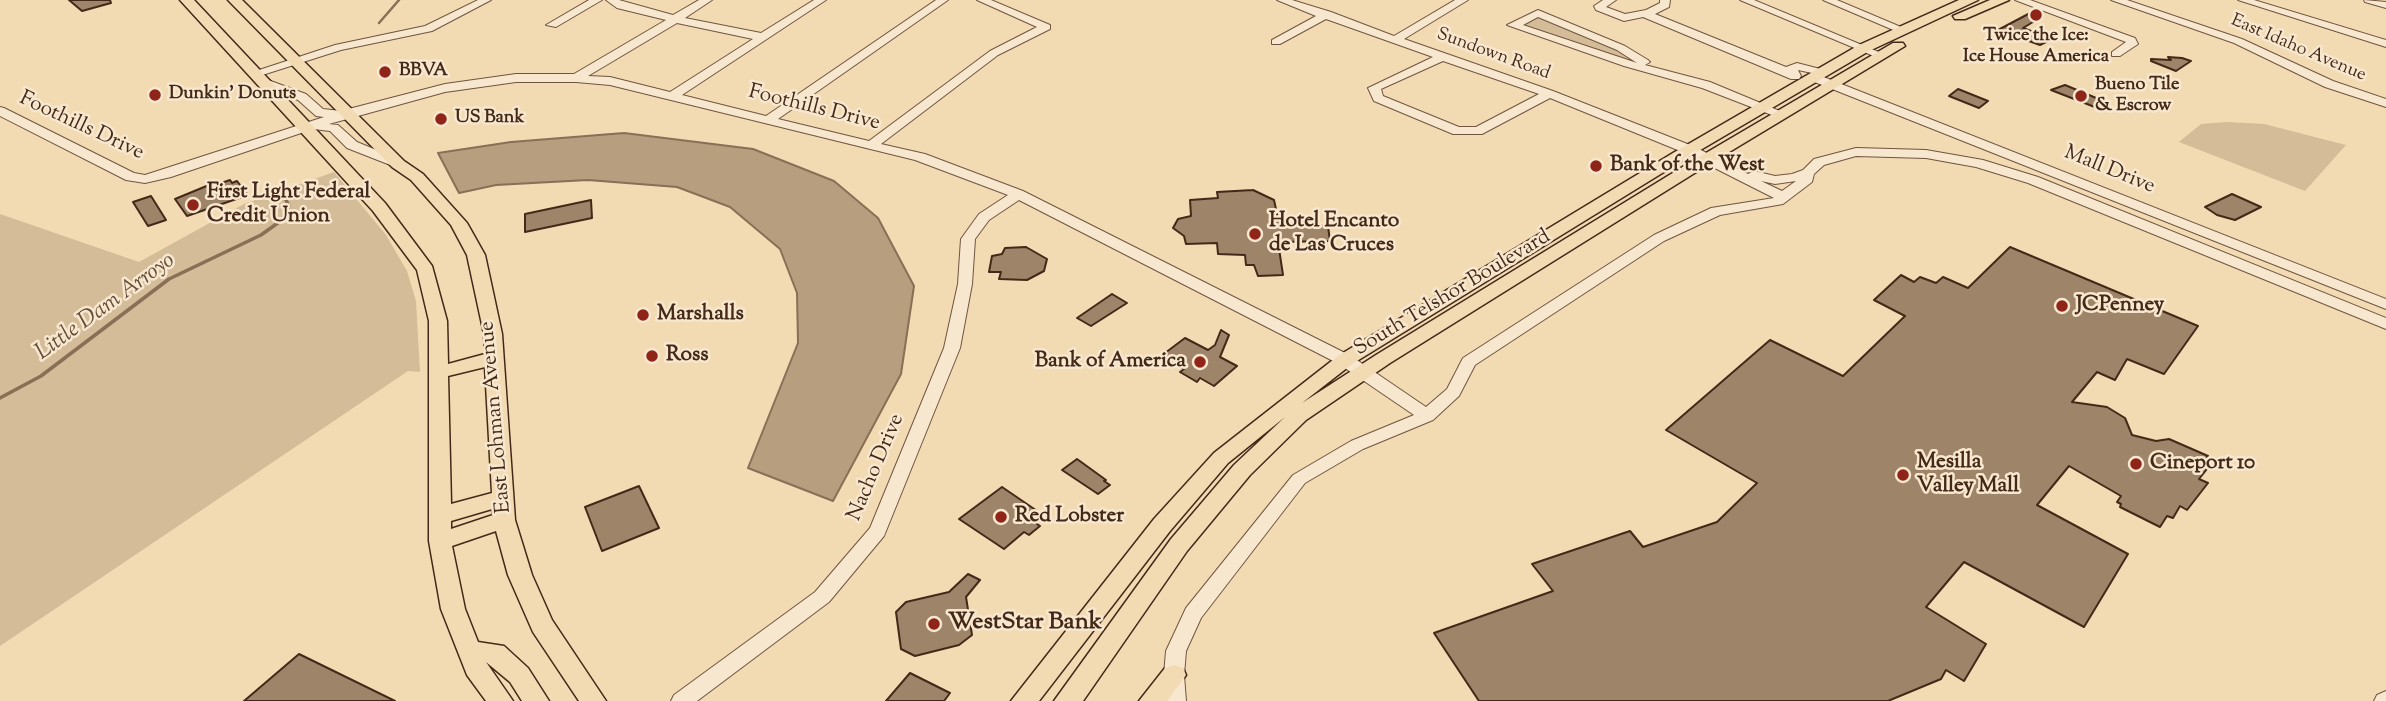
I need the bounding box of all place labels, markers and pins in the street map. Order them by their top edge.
marker: Twice the Ice: Ice House America [2028,7,2044,23]
place label: Twice the Ice: Ice House America [1963,26,2109,68]
place label: BBVA [399,61,448,83]
marker: BBVA [377,64,393,80]
place label: Bueno Tile & Escrow [2095,75,2179,118]
place label: Dunkin' Donuts [169,84,296,106]
marker: Dunkin' Donuts [147,87,163,103]
marker: Bueno Tile & Escrow [2073,88,2089,104]
place label: US Bank [455,108,524,130]
marker: US Bank [433,111,449,127]
place label: Bank of the West [1610,153,1764,179]
marker: Bank of the West [1588,158,1604,174]
place label: First Light Federal Credit Union [207,180,370,230]
marker: First Light Federal Credit Union [185,197,201,213]
place label: Hotel Encanto de Las Cruces [1269,209,1399,259]
marker: Hotel Encanto de Las Cruces [1247,226,1263,242]
place label: JCPenney [2076,293,2164,319]
marker: JCPenney [2054,298,2070,314]
place label: Marshalls [657,302,744,328]
marker: Marshalls [635,307,651,323]
place label: Ross [666,343,708,369]
marker: Ross [644,348,660,364]
place label: Bank of America [1035,349,1186,375]
marker: Bank of America [1192,354,1208,370]
place label: Mesilla Valley Mall [1917,450,2019,500]
place label: Cineport 10 [2150,451,2255,477]
marker: Cineport 10 [2128,456,2144,472]
marker: Mesilla Valley Mall [1895,467,1911,483]
place label: Red Lobster [1015,504,1124,530]
marker: Red Lobster [993,509,1009,525]
place label: WestStar Bank [948,610,1102,638]
marker: WestStar Bank [926,616,942,632]

